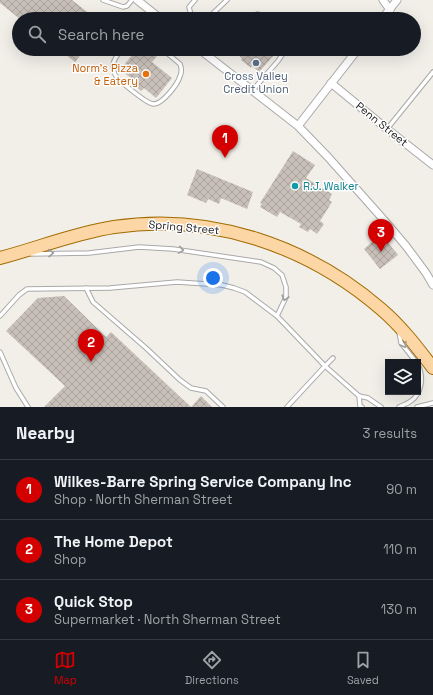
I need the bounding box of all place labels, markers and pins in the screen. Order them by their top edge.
marker: Cross Valley Credit Union [251,58,261,68]
place label: Norm's Pizza & Eatery [72,61,139,88]
marker: Norm's Pizza & Eatery [141,69,151,79]
place label: Cross Valley Credit Union [223,69,289,96]
pin: 1 [212,125,238,158]
place label: R.J. Walker [303,179,359,193]
marker: R.J. Walker [290,181,300,191]
pin: 3 [368,219,394,252]
pin: 2 [78,329,104,362]

